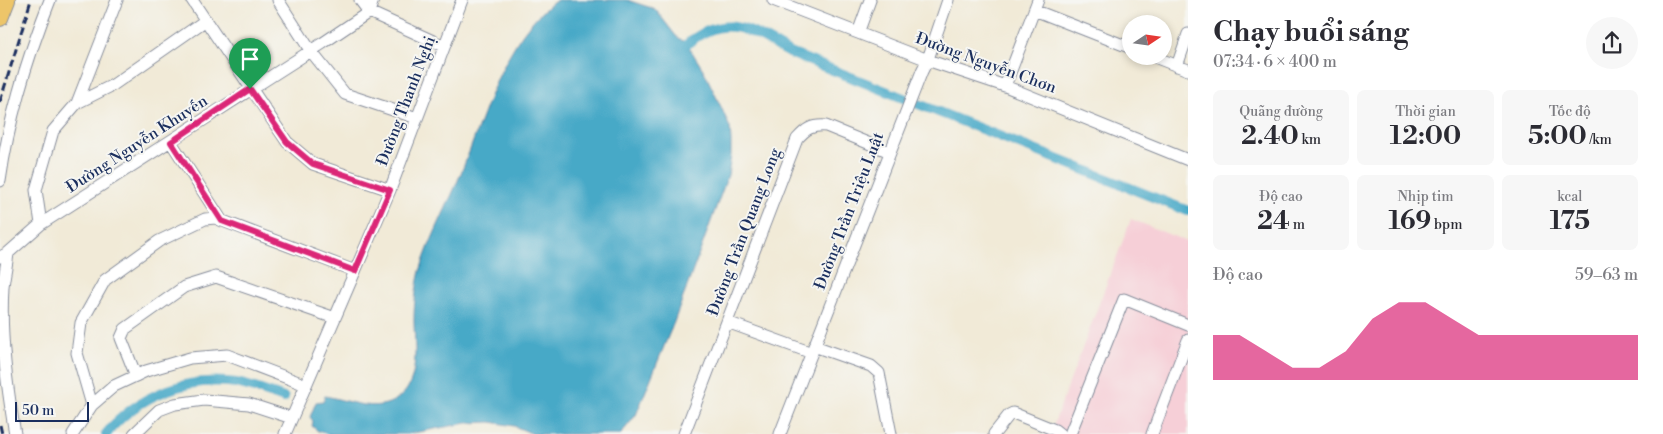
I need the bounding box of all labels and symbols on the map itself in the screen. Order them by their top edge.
north arrow [1122,15,1172,65]
street label: Đường Nguyễn Chơn [913,28,1060,98]
street label: Đường Thanh Nghị [372,33,440,169]
pin [229,38,271,89]
street label: Đường Nguyễn Khuyến [62,90,212,197]
street label: Đường Trần Triệu Luật [810,129,888,293]
street label: Đường Trần Quang Long [703,145,786,319]
scale bar [15,399,89,422]

